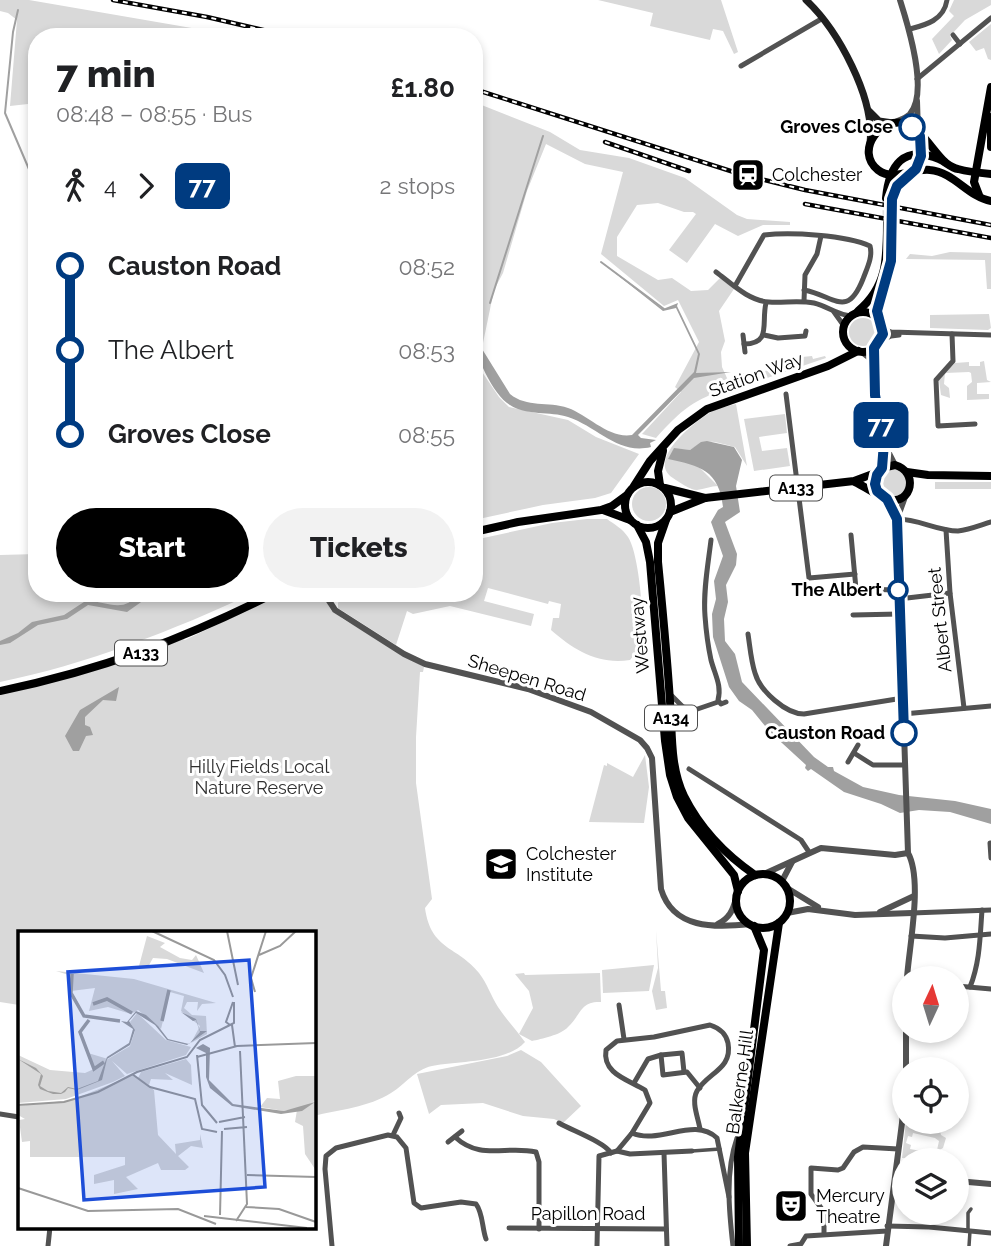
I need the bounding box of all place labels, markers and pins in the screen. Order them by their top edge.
marker: Groves Close [899,114,925,140]
place label: Groves Close [780,116,893,137]
station icon: Colchester [729,156,767,194]
place label: Colchester [772,164,863,185]
place label: The Albert [792,579,882,600]
marker: The Albert [888,580,908,600]
marker: Causton Road [891,720,917,746]
place label: Causton Road [765,722,885,743]
place label: Colchester Institute [526,843,617,885]
school or university icon: Colchester Institute [482,845,520,883]
place label: Mercury Theatre [816,1185,885,1227]
theatre icon: Mercury Theatre [772,1187,810,1225]

